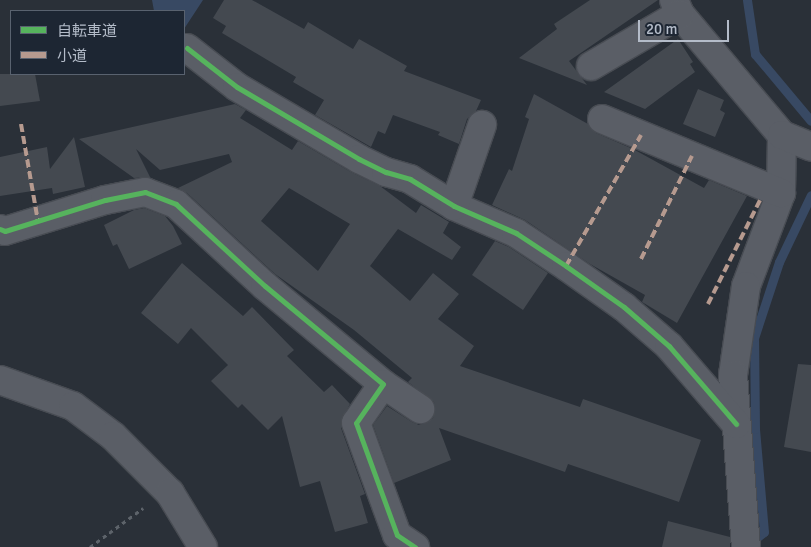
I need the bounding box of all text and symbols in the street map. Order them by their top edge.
legend [10,10,185,75]
scale bar [641,10,732,42]
text: 20 m [646,20,677,38]
text: 自転車道 [57,22,117,40]
text: 小道 [57,47,87,65]

